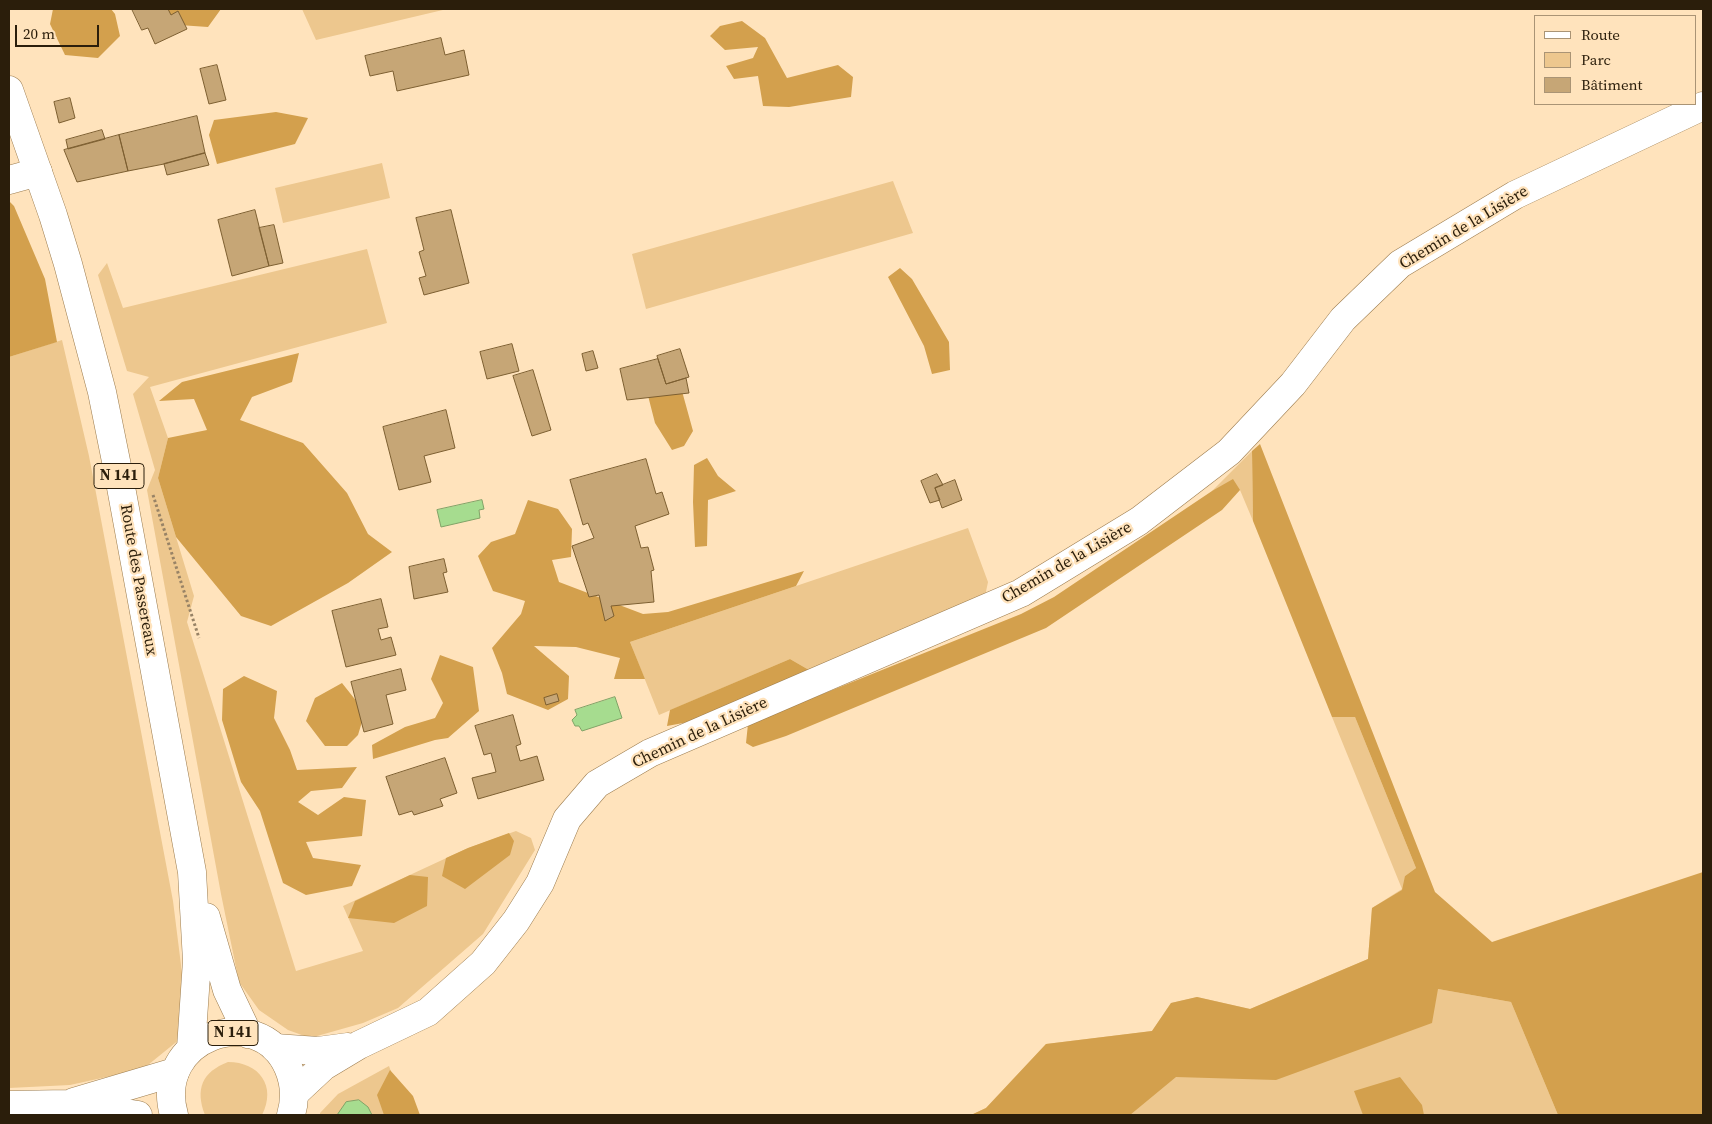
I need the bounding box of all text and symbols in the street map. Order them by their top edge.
scale bar [18,15,101,47]
legend [1534,15,1697,105]
text: 20 m [23,23,55,44]
text: Route [1581,24,1620,45]
text: Parc [1581,49,1611,70]
text: Bâtiment [1581,74,1642,95]
street label: Chemin de la Lisière [1396,182,1532,274]
road number: N 141 [94,464,144,488]
street label: Route des Passereaux [115,503,161,657]
street label: Chemin de la Lisière [999,518,1135,608]
street label: Chemin de la Lisière [629,693,771,773]
road number: N 141 [208,1020,258,1046]

